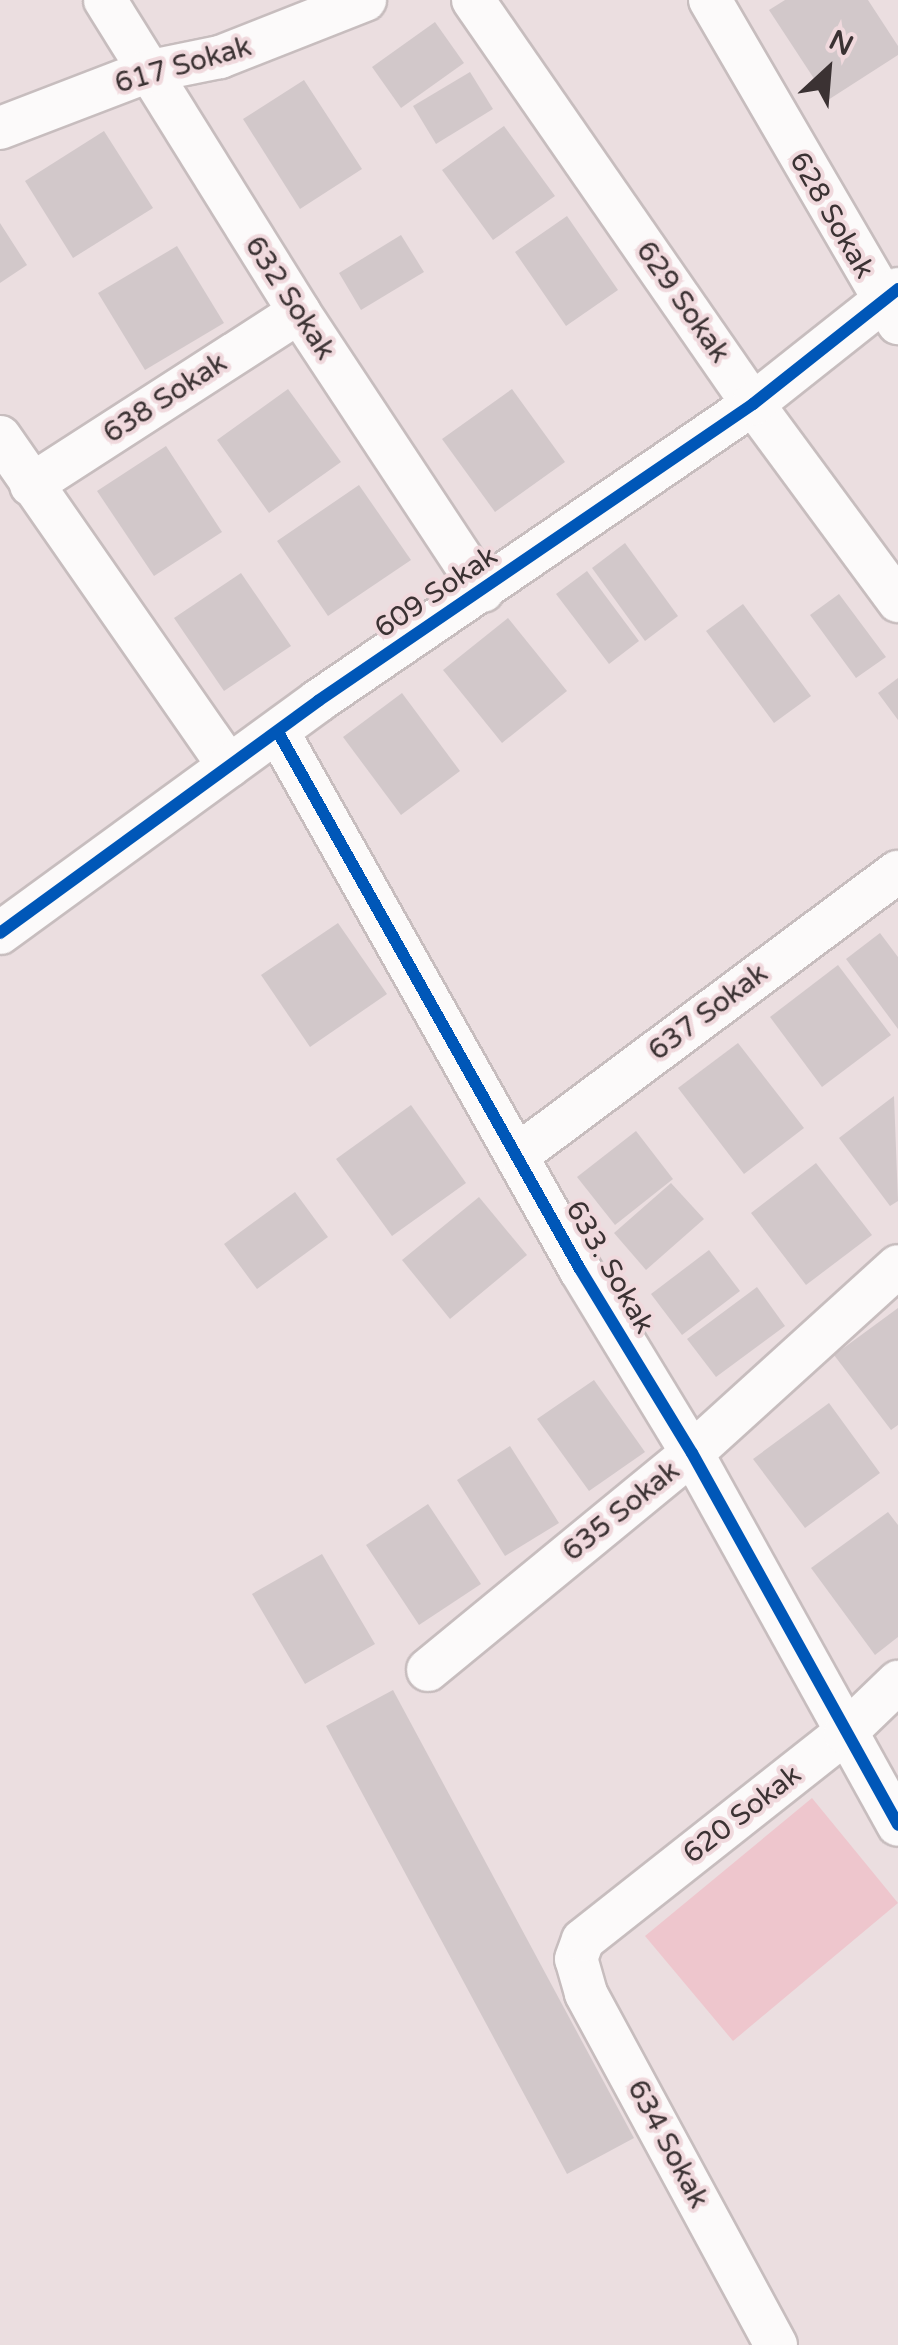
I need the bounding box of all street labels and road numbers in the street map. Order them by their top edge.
street label: 617 Sokak [111,30,255,100]
street label: 628 Sokak [782,146,882,284]
street label: 632 Sokak [238,230,342,366]
street label: 629 Sokak [629,235,737,369]
street label: 638 Sokak [97,346,233,450]
street label: 609 Sokak [368,539,504,645]
street label: 637 Sokak [642,956,774,1068]
street label: 633. Sokak [559,1195,661,1339]
street label: 635 Sokak [556,1454,686,1568]
street label: 620 Sokak [676,1758,808,1870]
street label: 634 Sokak [620,2074,716,2214]

